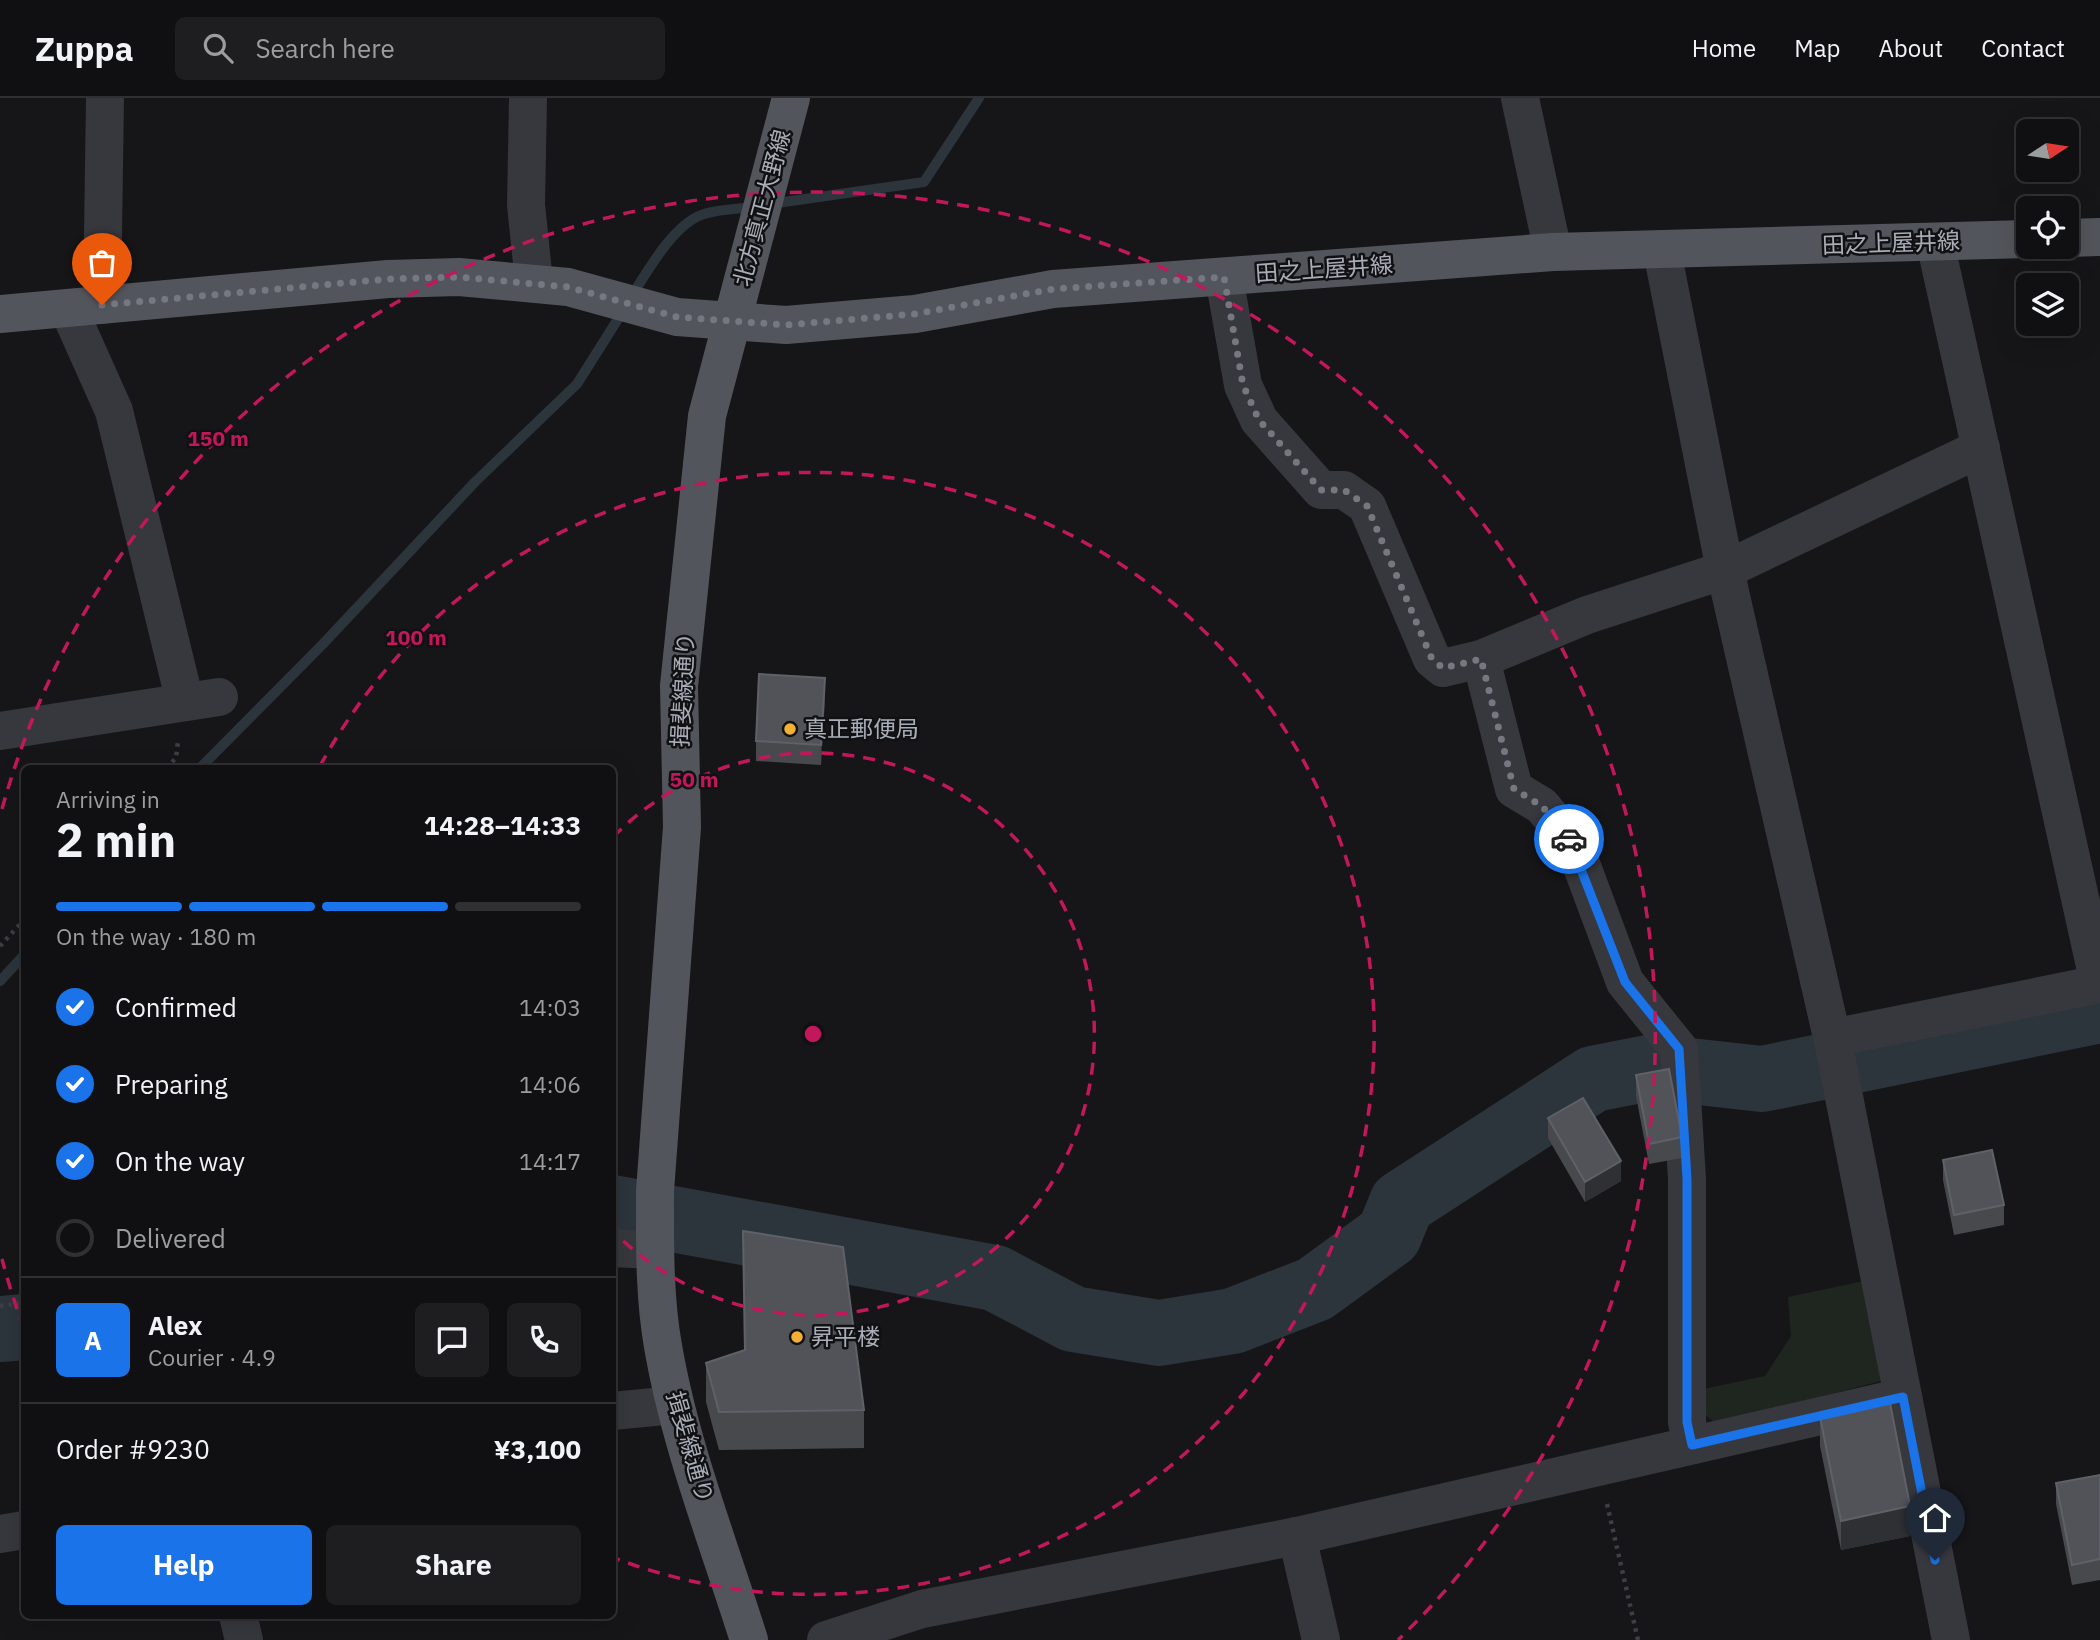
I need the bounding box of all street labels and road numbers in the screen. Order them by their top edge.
street label: 北方真正大野線 [726,126,796,289]
street label: 田之上屋井線 [1821,225,1960,259]
street label: 田之上屋井線 [1254,248,1394,288]
street label: 揖斐線通り [664,632,700,748]
street label: 揖斐線通り [661,1387,721,1506]

